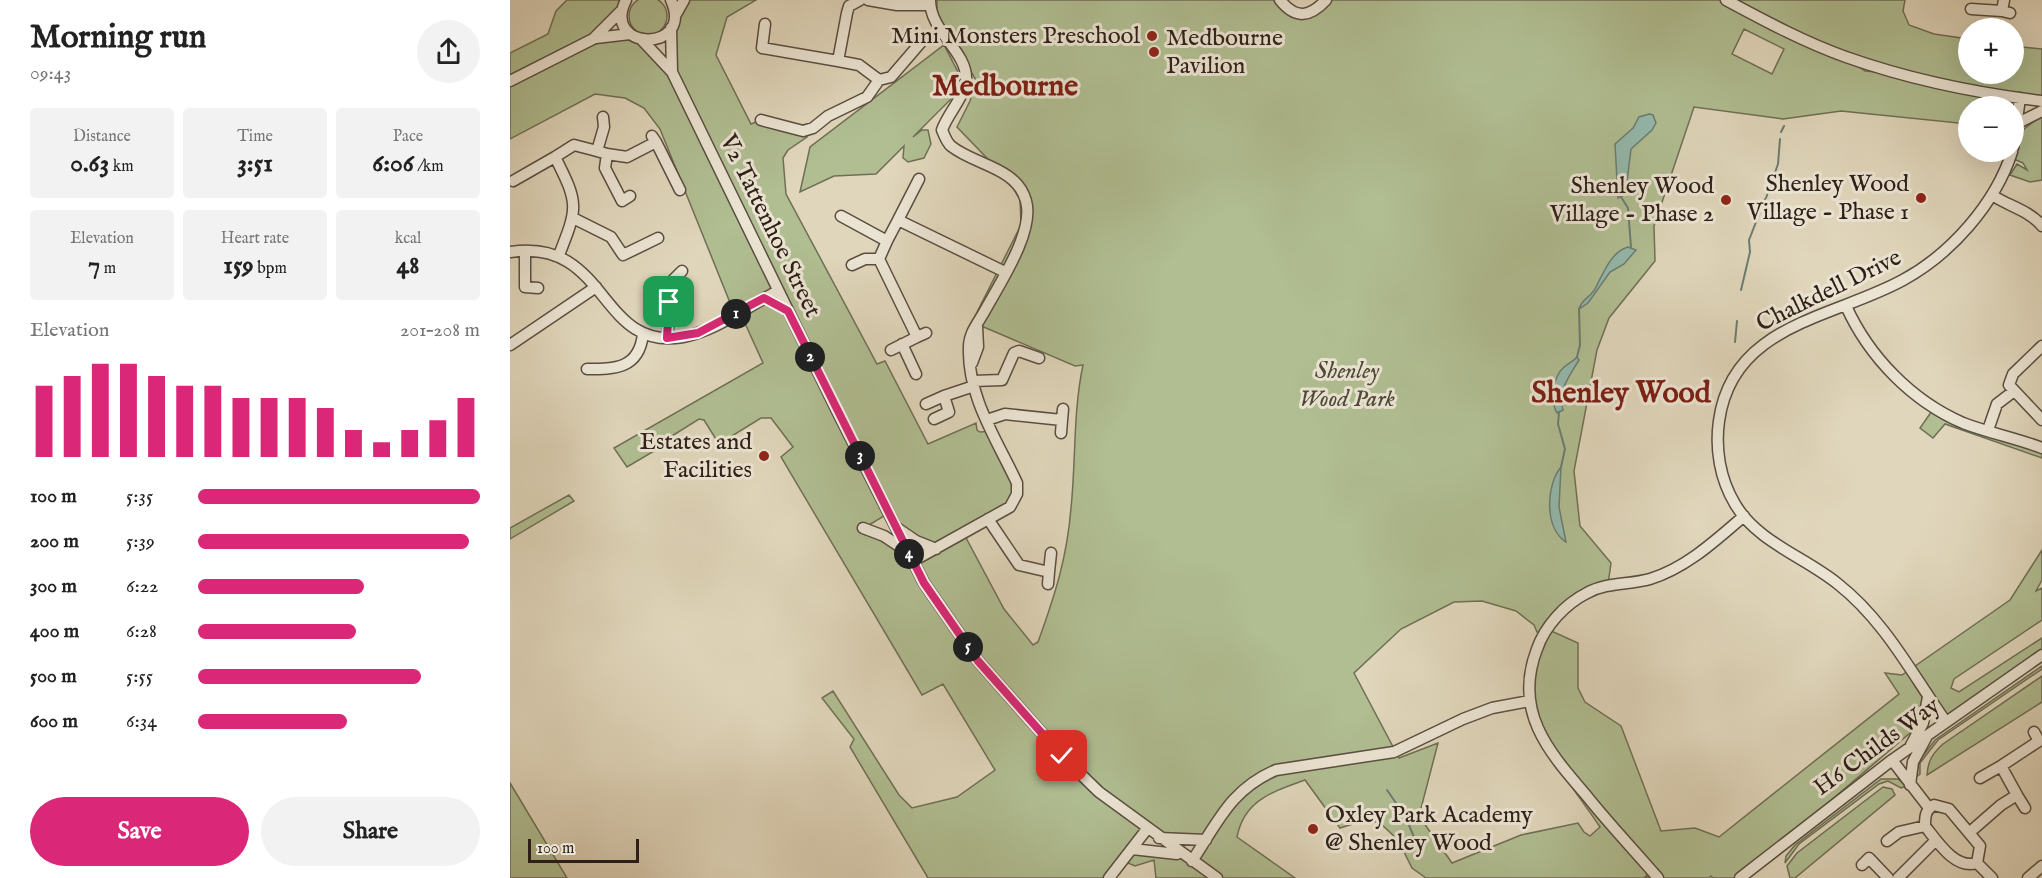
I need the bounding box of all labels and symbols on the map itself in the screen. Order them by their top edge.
place label: Mini Monsters Preschool [891,21,1140,52]
place label: Medbourne Pavilion [1166,23,1283,82]
marker: Mini Monsters Preschool [1145,29,1159,43]
marker: Medbourne Pavilion [1147,45,1161,59]
district label: Medbourne [932,68,1078,106]
street label: V2 Tattenhoe Street [712,128,828,323]
place label: Shenley Wood Village - Phase 1 [1746,169,1909,228]
place label: Shenley Wood Village - Phase 2 [1549,171,1714,230]
marker: Shenley Wood Village - Phase 1 [1914,191,1928,205]
marker: Shenley Wood Village - Phase 2 [1719,193,1733,207]
street label: Chalkdell Drive [1751,243,1907,339]
pin [643,276,694,327]
pin: 1 [721,299,751,329]
pin: 2 [795,342,825,372]
park label: Shenley Wood Park [1299,356,1395,415]
district label: Shenley Wood [1531,375,1712,413]
place label: Estates and Facilities [639,427,752,486]
pin: 3 [845,441,875,471]
marker: Estates and Facilities [757,449,771,463]
pin: 4 [894,539,924,569]
pin: 5 [953,632,983,662]
street label: H6 Childs Way [1808,691,1946,803]
pin [1036,730,1087,781]
place label: Oxley Park Academy @ Shenley Wood [1325,800,1533,859]
marker: Oxley Park Academy @ Shenley Wood [1306,822,1320,836]
scale bar [528,836,639,864]

